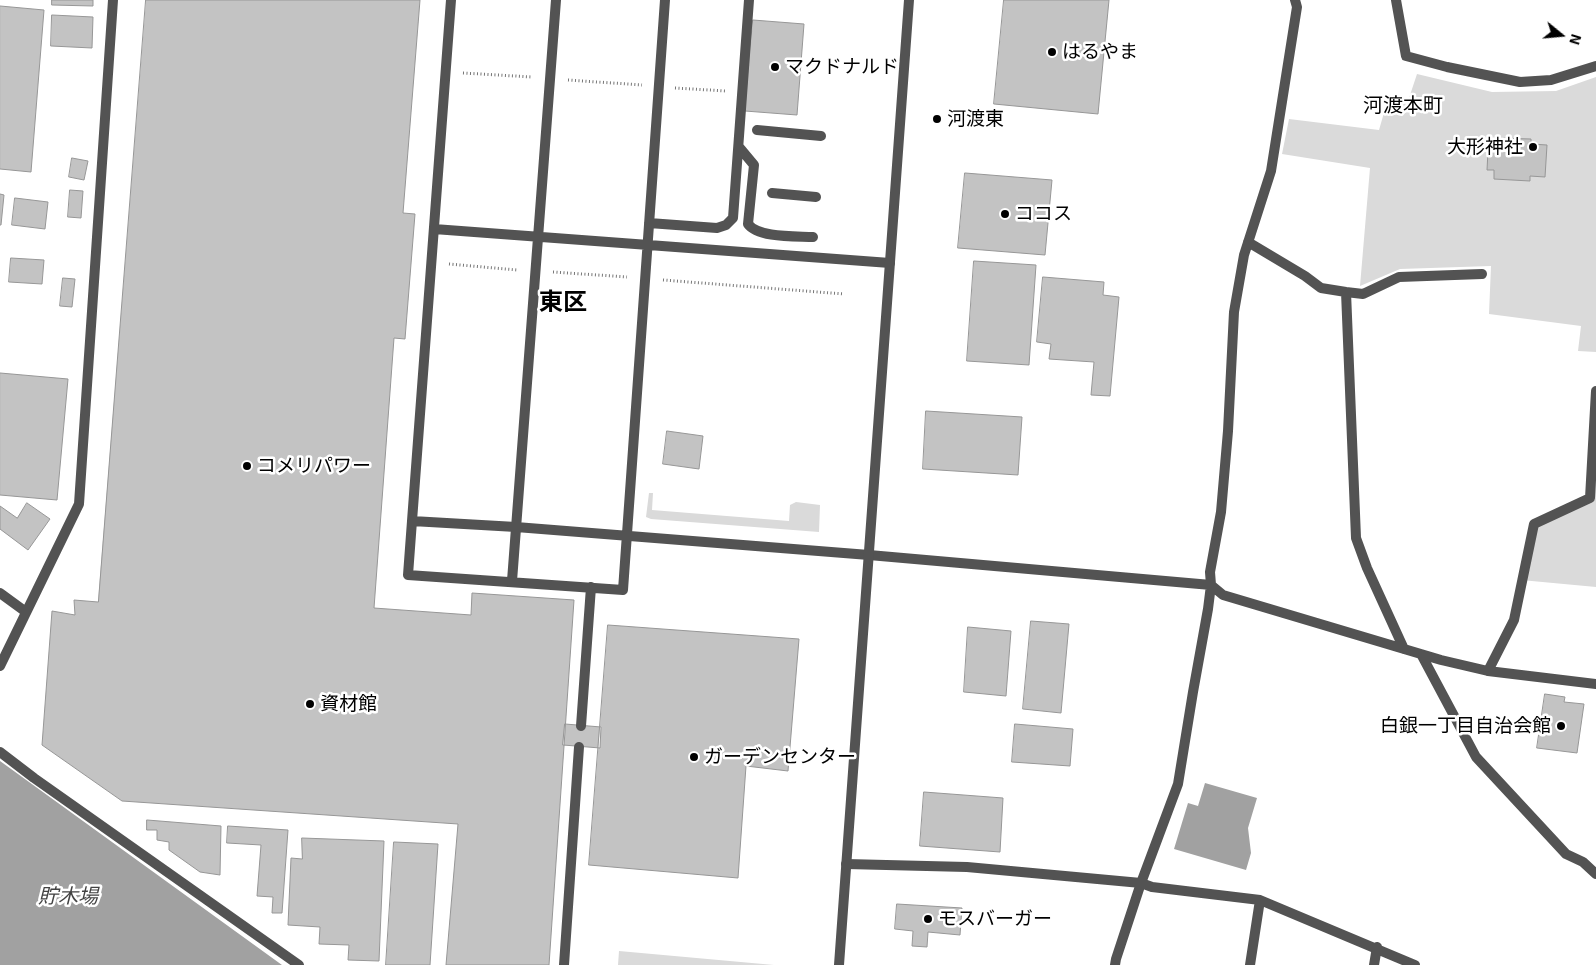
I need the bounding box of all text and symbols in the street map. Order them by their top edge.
north arrow [1536,10,1586,60]
text: N [1566,32,1585,47]
place label: はるやま [1062,41,1138,63]
marker: はるやま [1046,46,1058,58]
place label: マクドナルド [785,56,899,78]
marker: マクドナルド [769,61,781,73]
district label: 河渡本町 [1363,93,1443,117]
place label: 河渡東 [947,108,1004,130]
marker: 河渡東 [931,113,943,125]
place label: 大形神社 [1447,136,1523,158]
marker: 大形神社 [1527,141,1539,153]
place label: ココス [1015,203,1072,225]
marker: ココス [999,208,1011,220]
district label: 東区 [539,288,587,316]
place label: コメリパワー [257,455,371,477]
marker: コメリパワー [241,460,253,472]
place label: 資材館 [320,693,377,715]
marker: 資材館 [304,698,316,710]
place label: 白銀一丁目自治会館 [1380,715,1551,737]
marker: 白銀一丁目自治会館 [1555,720,1567,732]
place label: ガーデンセンター [704,746,856,768]
marker: ガーデンセンター [688,751,700,763]
water label: 貯木場 [38,884,98,908]
place label: モスバーガー [938,908,1052,930]
marker: モスバーガー [922,913,934,925]

